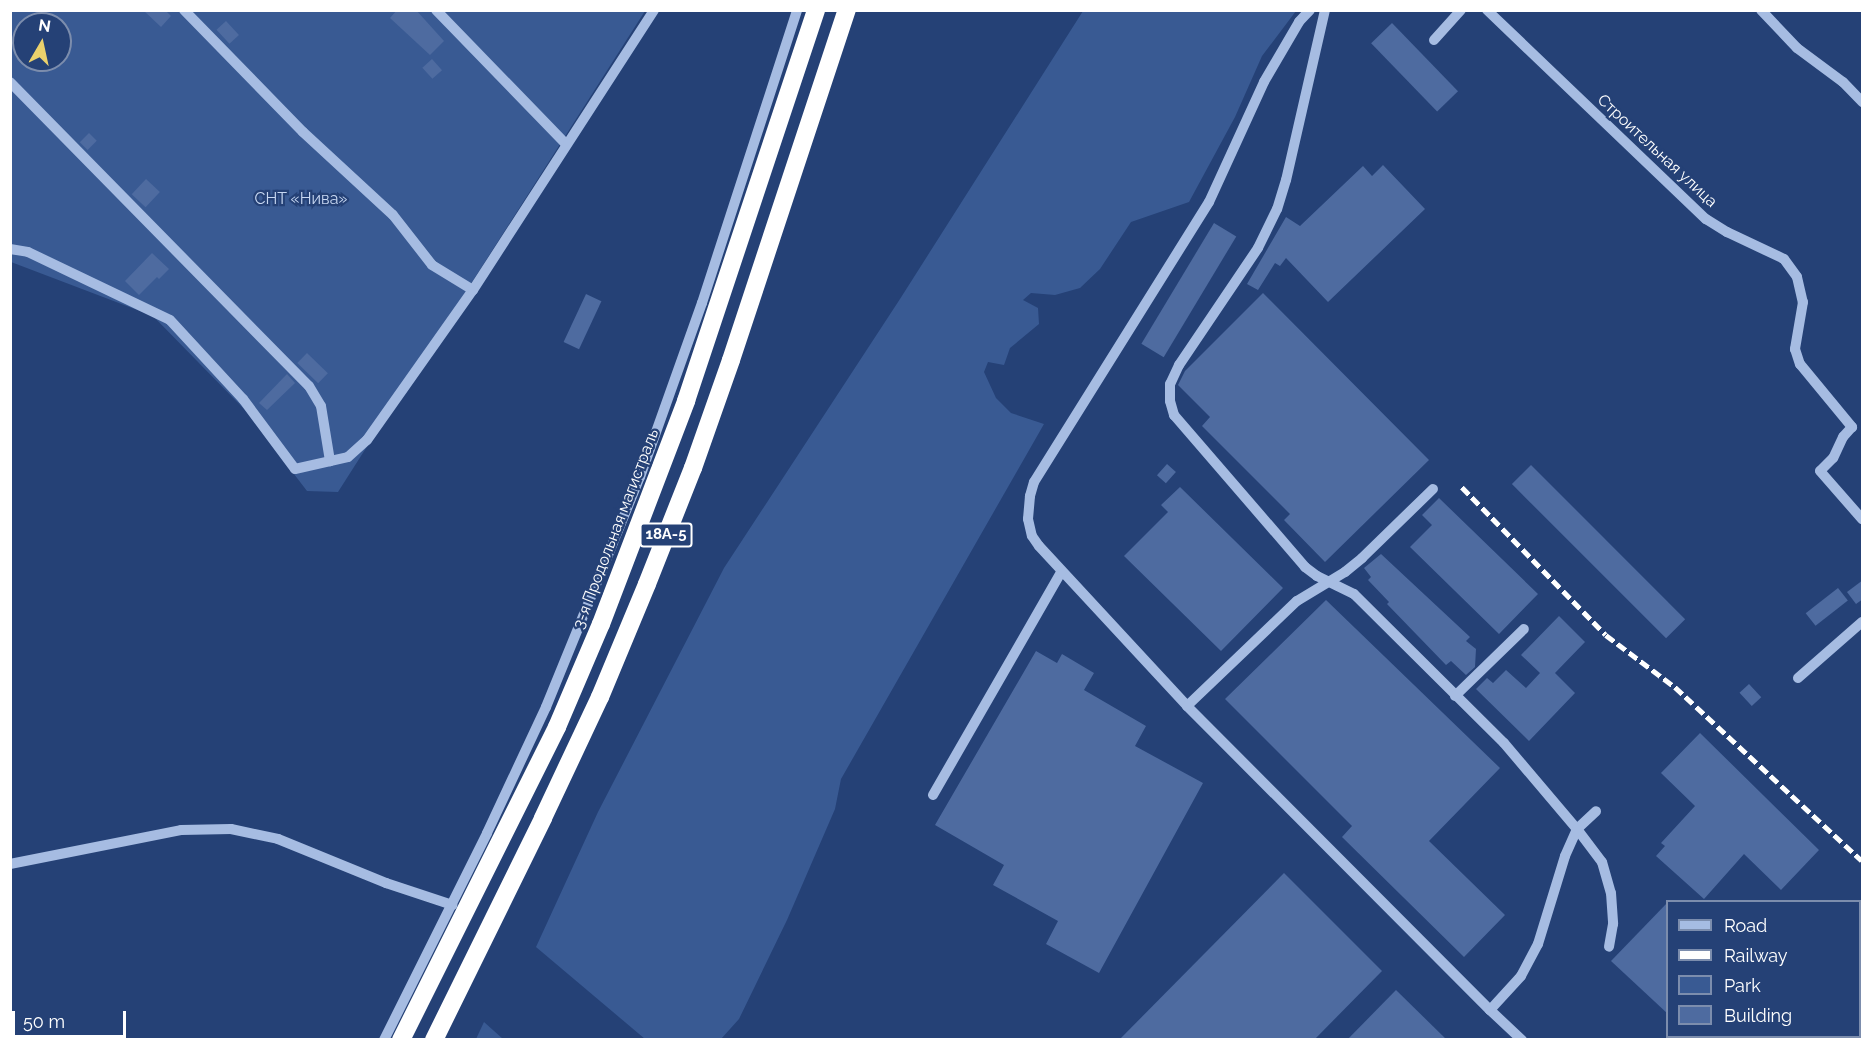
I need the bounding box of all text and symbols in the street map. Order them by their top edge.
north arrow [12,12,72,72]
text: N [37,15,52,36]
street label: Строительная улица [1593,90,1721,212]
park label: СНТ «Нива» [254,189,348,209]
street label: 3-я Продольная магистраль [569,426,663,632]
road number: 18А-5 [639,523,693,547]
legend [1666,900,1861,1038]
text: Road [1724,915,1767,936]
text: Railway [1724,945,1788,966]
text: Park [1724,975,1761,996]
scale bar [15,999,129,1037]
text: Building [1724,1005,1792,1026]
text: 50 m [23,1011,65,1032]

